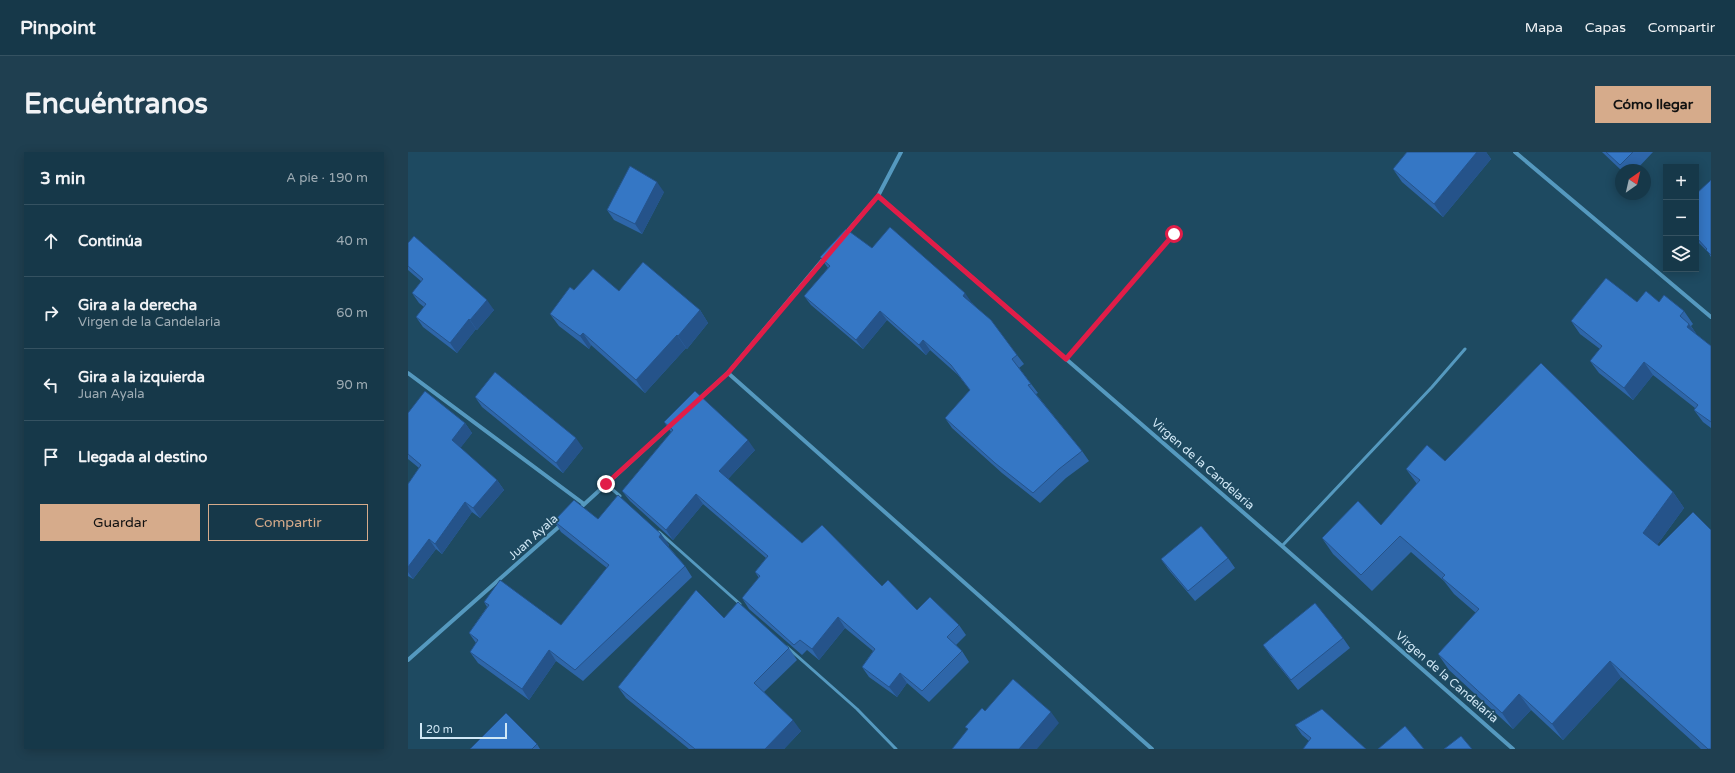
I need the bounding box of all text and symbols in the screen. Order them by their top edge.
text: Pinpoint [20,17,96,39]
text: Mapa [1525,19,1563,36]
text: Capas [1585,19,1626,36]
text: Compartir [1648,19,1715,36]
button: Cómo llegar [1595,86,1711,123]
text: Encuéntranos [24,87,208,121]
north arrow [1615,164,1651,200]
map controls [1663,164,1699,272]
button: + [1663,164,1699,200]
text: 3 min [40,168,85,189]
text: A pie · 190 m [286,170,368,186]
button: − [1663,200,1699,236]
route start [1165,225,1183,243]
icon: ahead [40,230,62,252]
text: Continúa [78,232,142,250]
text: 40 m [336,233,368,249]
button: layers [1663,236,1699,272]
text: Gira a la derecha [78,296,197,314]
icon: right [40,302,62,324]
text: 60 m [336,305,368,321]
text: Virgen de la Candelaria [78,314,221,330]
text: Gira a la izquierda [78,368,205,386]
icon: left [40,374,62,396]
text: 90 m [336,377,368,393]
text: Juan Ayala [78,386,145,402]
street label: Virgen de la Candelaria [1149,416,1257,512]
icon: arrive [40,446,62,468]
text: Llegada al destino [78,448,207,466]
route end [597,475,615,493]
button: Guardar [40,504,200,541]
button: Compartir [208,504,368,541]
street label: Juan Ayala [505,511,561,563]
street label: Virgen de la Candelaria [1393,629,1501,725]
scale bar [420,721,507,740]
text: 20 m [426,723,453,736]

